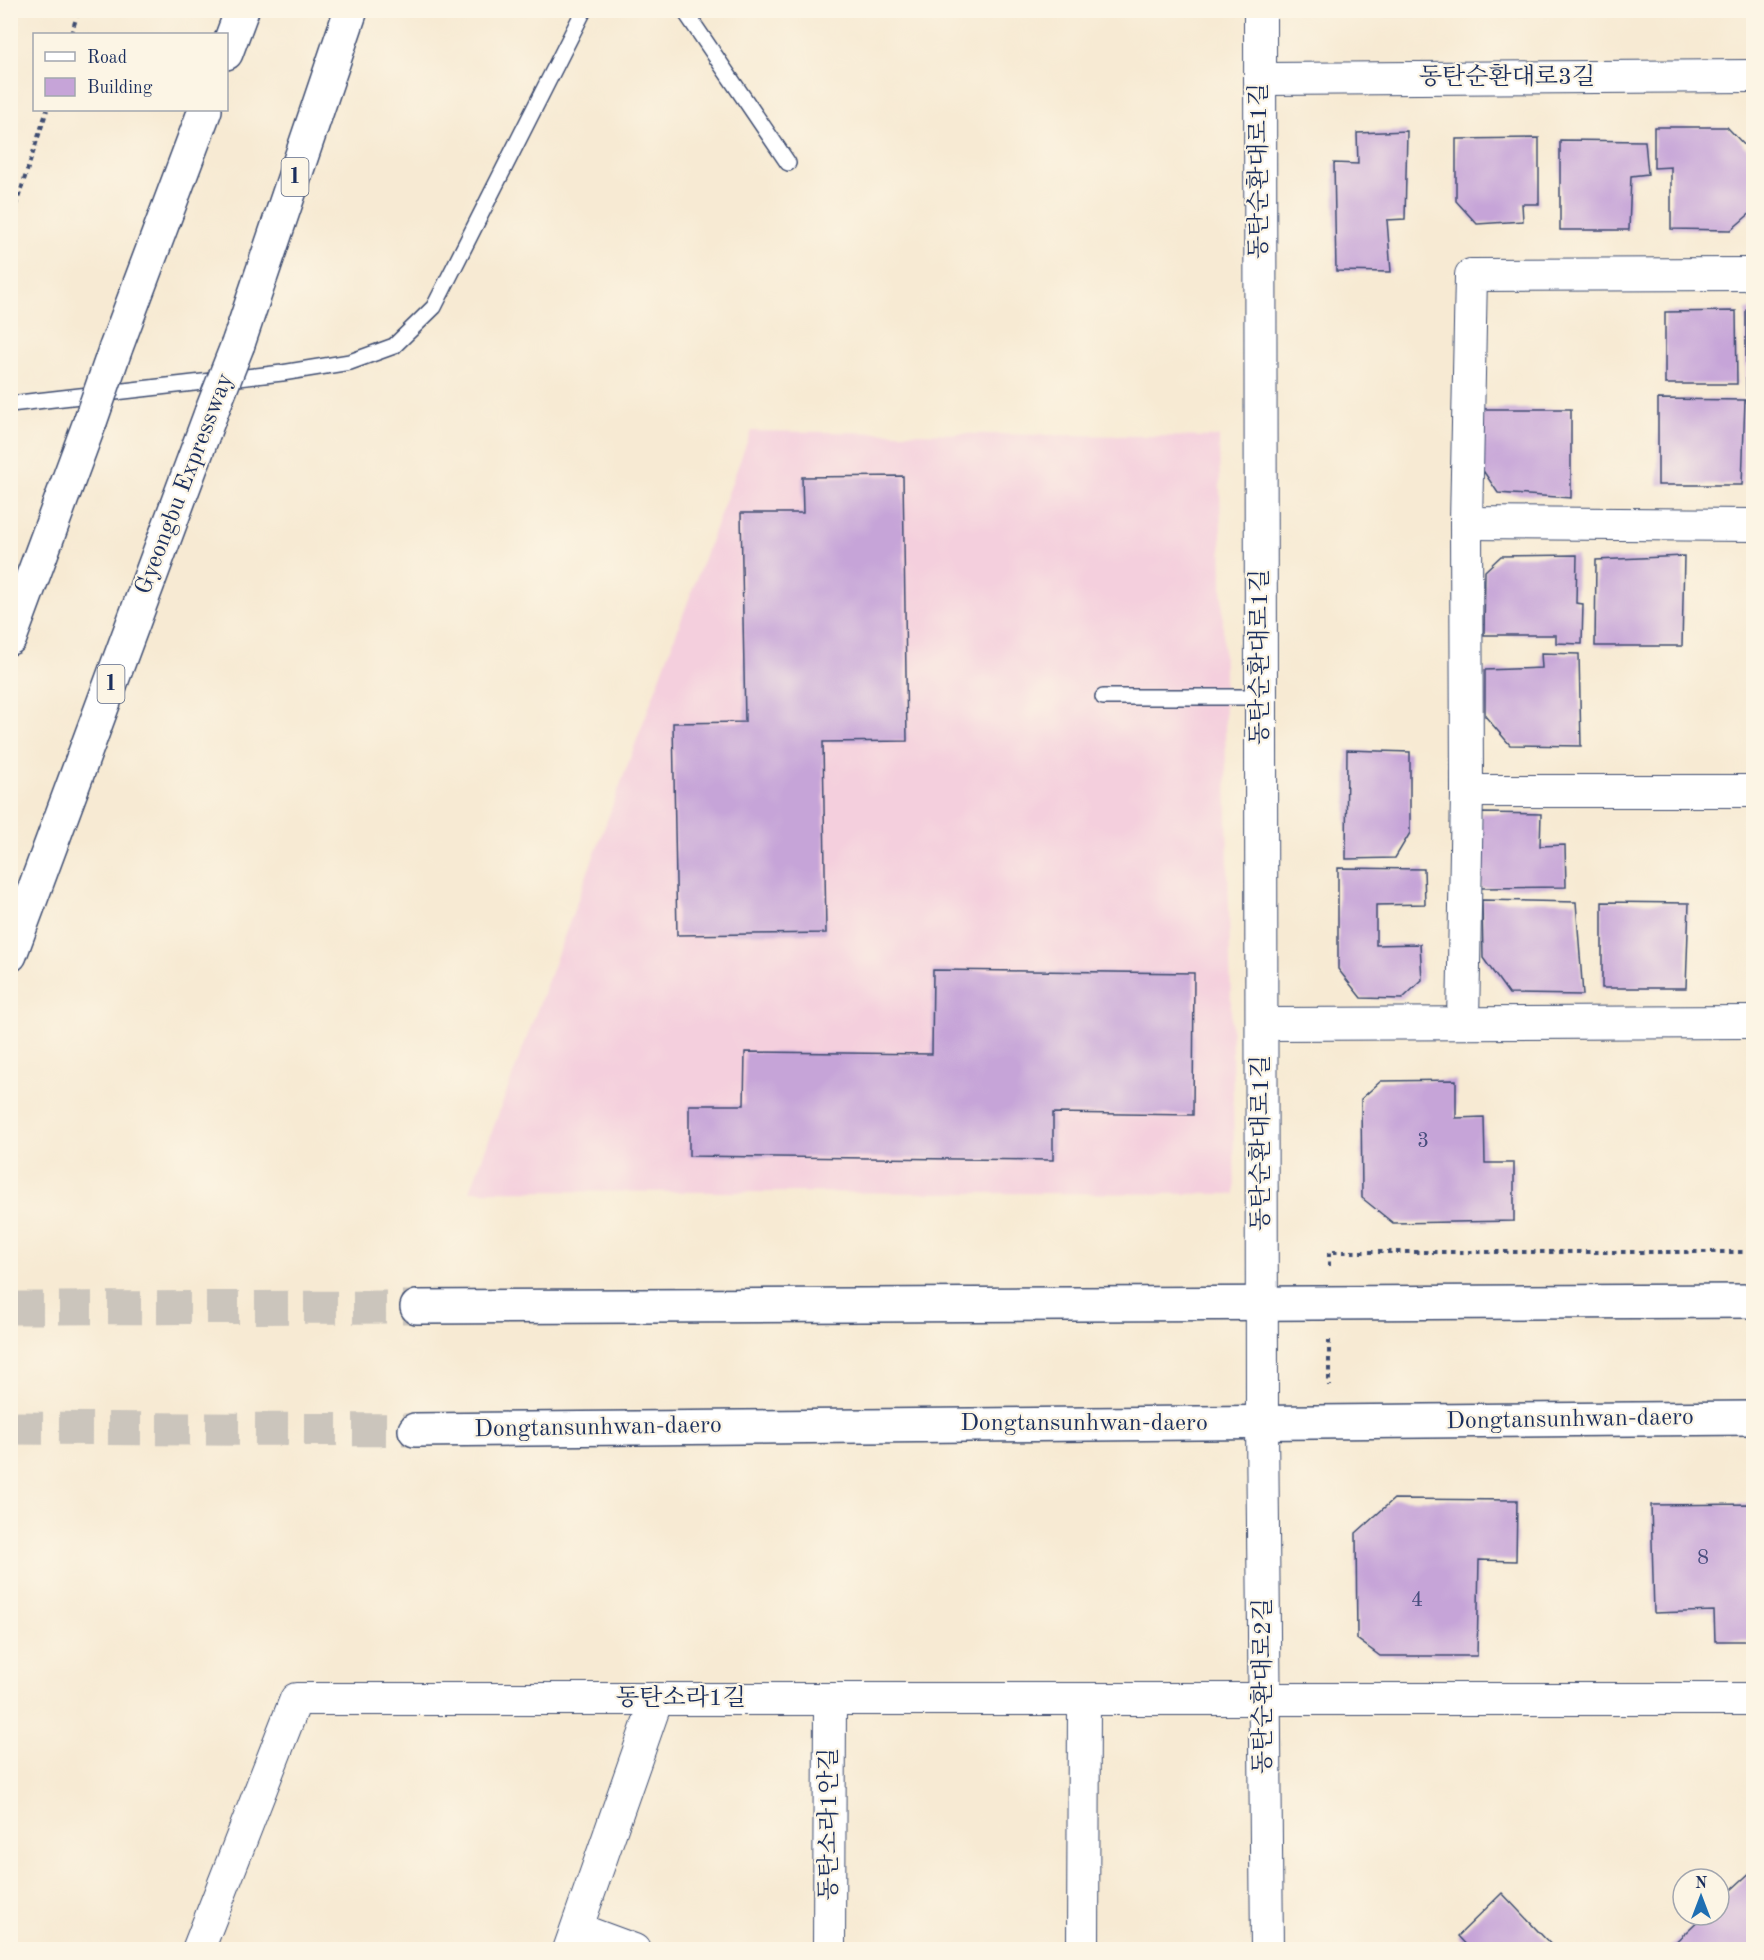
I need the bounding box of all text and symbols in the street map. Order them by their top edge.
legend [33,33,228,111]
text: Road [87,49,127,67]
street label: 동탄순환대로3길 [1419,63,1595,90]
text: Building [87,79,153,97]
street label: 동탄순환대로1길 [1245,83,1272,259]
road number: 1 [282,158,308,196]
street label: Gyeongbu Expressway [132,370,238,598]
street label: 동탄순환대로1길 [1246,569,1273,745]
road number: 1 [98,665,124,703]
street label: 동탄순환대로1길 [1247,1055,1274,1231]
house number: 3 [1417,1131,1429,1152]
street label: Dongtansunhwan-daero [1446,1406,1694,1434]
street label: Dongtansunhwan-daero [960,1412,1208,1436]
street label: Dongtansunhwan-daero [474,1414,722,1442]
house number: 8 [1697,1548,1709,1569]
house number: 4 [1411,1590,1423,1611]
street label: 동탄순환대로2길 [1249,1598,1276,1774]
street label: 동탄소라1길 [616,1685,746,1711]
street label: 동탄소라1안길 [816,1747,842,1901]
north arrow [1671,1867,1731,1927]
text: N [1695,1876,1708,1892]

